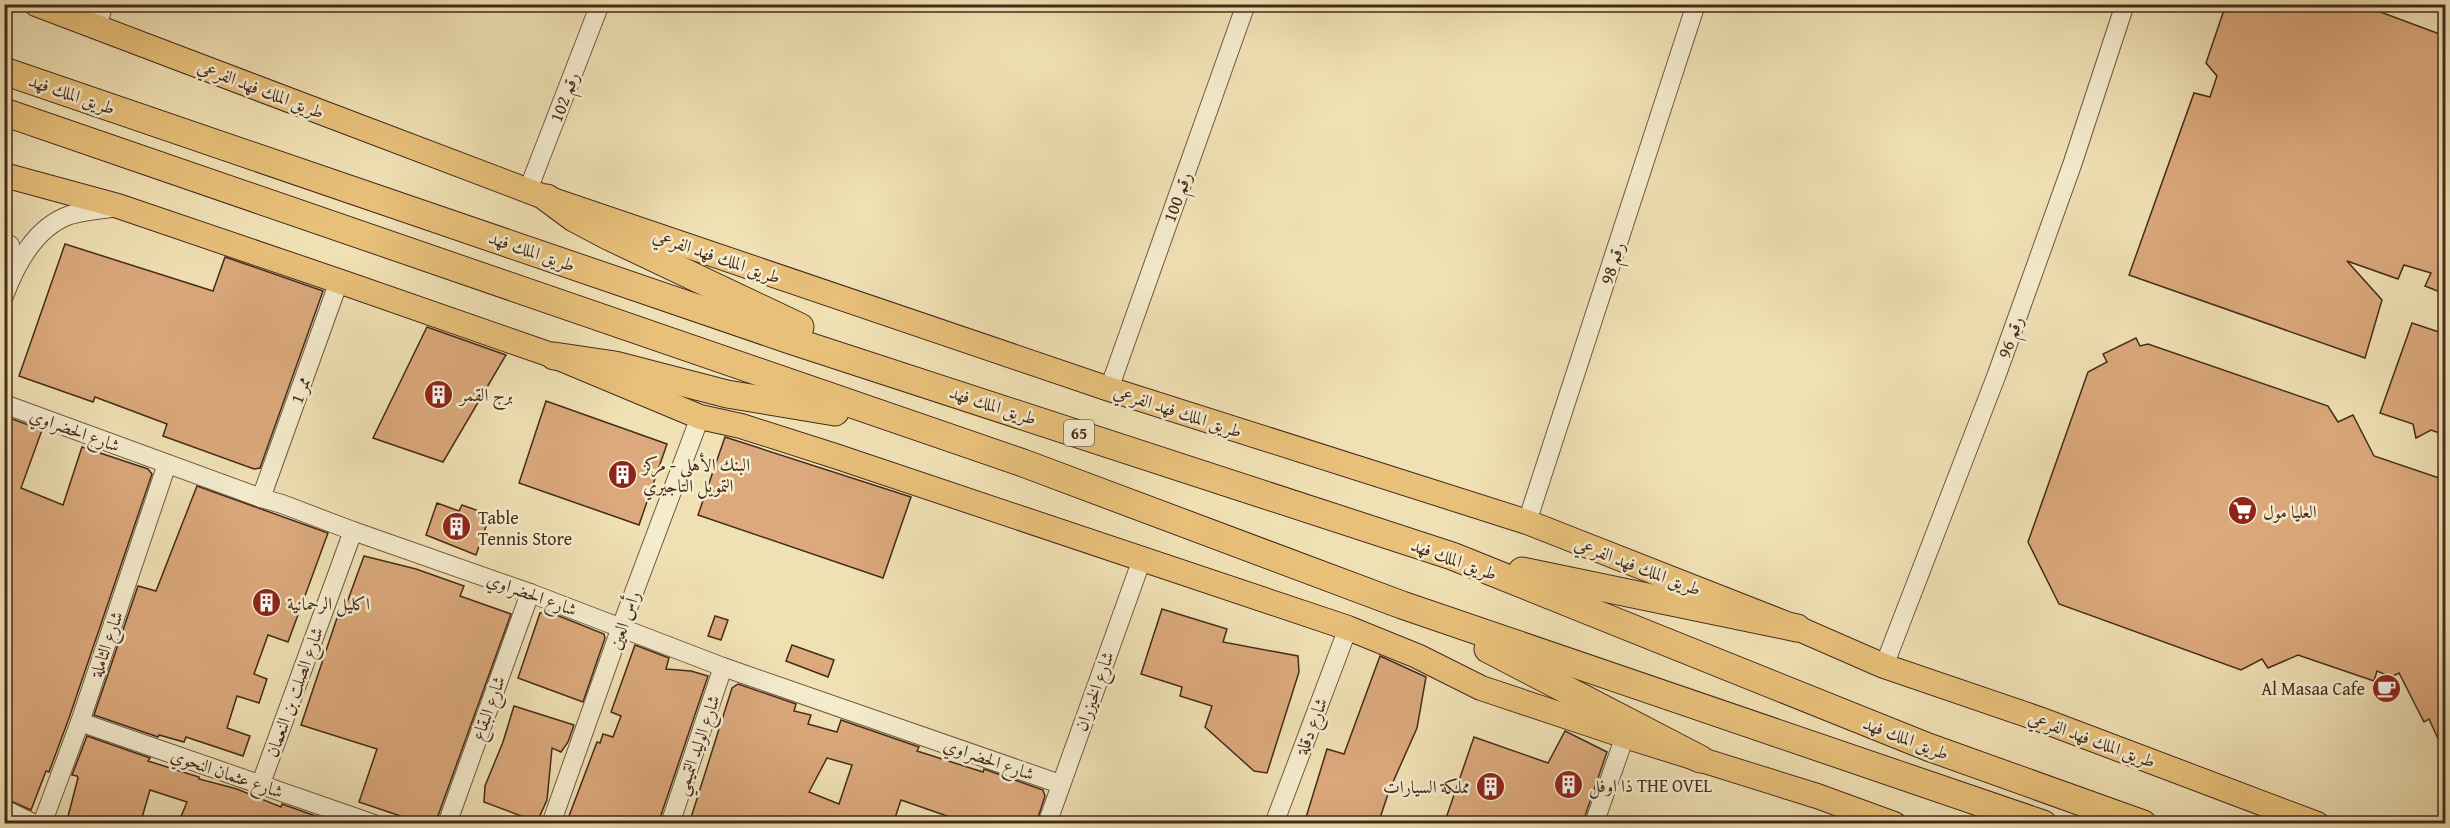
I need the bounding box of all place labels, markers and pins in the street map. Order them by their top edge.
building icon: برج القمر [423,378,455,410]
place label: برج القمر [458,381,513,411]
place label: البنك الأهلي - مركز التمويل التاجيري [641,451,750,501]
building icon: البنك الأهلي - مركز التمويل التاجيري [606,458,638,490]
supermarket icon: العليا مول [2226,495,2258,527]
place label: العليا مول [2263,498,2317,525]
place label: Table Tennis Store [478,504,572,552]
building icon: Table Tennis Store [441,511,473,543]
building icon: اكليل الرحمانية [250,587,282,619]
place label: اكليل الرحمانية [287,590,370,617]
cafe icon: Al Masaa Cafe [2370,672,2402,704]
place label: Al Masaa Cafe [2261,675,2365,702]
building icon: ذا اوفل THE OVEL [1552,769,1584,801]
building icon: مملكة السيارات [1475,770,1507,802]
place label: ذا اوفل THE OVEL [1589,772,1712,799]
place label: مملكة السيارات [1383,773,1470,800]

